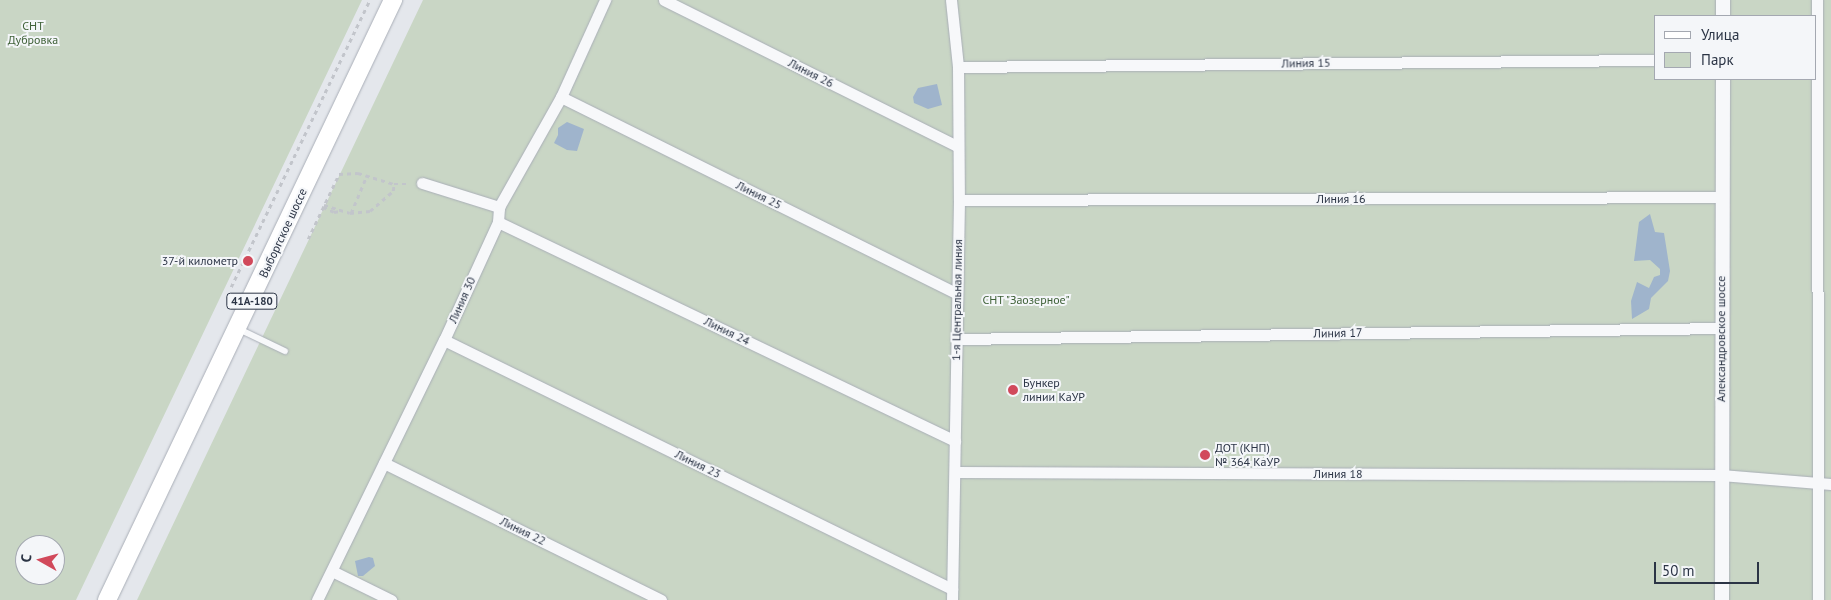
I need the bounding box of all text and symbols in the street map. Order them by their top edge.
legend [1654,15,1816,80]
park label: СНТ Дубровка [8,19,58,47]
text: Улица [1701,25,1739,44]
text: Парк [1701,50,1734,69]
street label: Линия 26 [786,55,836,91]
street label: Линия 15 [1281,55,1331,71]
street label: Линия 25 [734,178,784,212]
street label: Выборгское шоссе [256,186,310,280]
street label: Линия 16 [1316,192,1366,206]
street label: 1-я Центральная линия [949,239,965,361]
place label: 37-й километр [162,254,238,268]
marker: 37-й километр [242,255,254,267]
street label: Линия 30 [445,275,479,325]
street label: Александровское шоссе [1714,276,1728,402]
road number: 41А-180 [226,292,278,310]
park label: СНТ "Заозерное" [982,293,1070,307]
street label: Линия 24 [702,314,752,348]
street label: Линия 17 [1313,325,1363,341]
place label: Бункер линии КаУР [1023,376,1085,404]
marker: Бункер линии КаУР [1007,384,1019,396]
place label: ДОТ (КНП) № 364 КаУР [1215,441,1280,469]
street label: Линия 23 [673,447,723,481]
marker: ДОТ (КНП) № 364 КаУР [1199,449,1211,461]
street label: Линия 18 [1313,467,1363,481]
street label: Линия 22 [498,514,548,548]
north arrow [15,535,65,585]
scale bar [1656,552,1761,584]
text: С [17,553,36,563]
text: 50 m [1662,561,1695,580]

